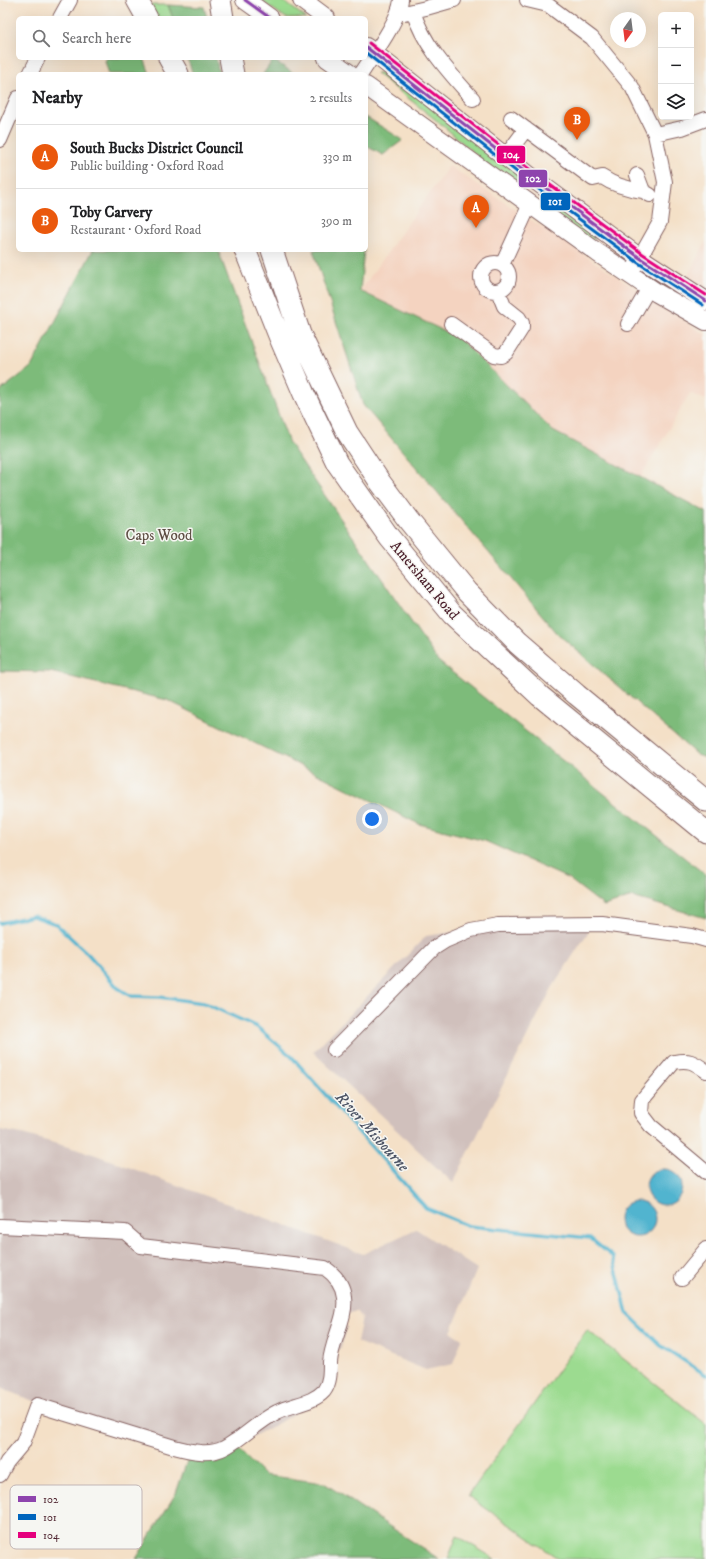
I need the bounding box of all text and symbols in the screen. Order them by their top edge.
north arrow [610,12,646,48]
map controls [658,12,694,120]
button: + [658,12,694,48]
search box [16,16,368,60]
icon: search [30,27,52,49]
text: Search here [62,29,131,48]
button: − [658,48,694,84]
button: layers [658,84,694,120]
text: Nearby [32,87,82,109]
text: 2 results [310,90,352,106]
pin: B [564,107,590,140]
text: South Bucks District Council [70,139,243,158]
line badge: 104 [496,145,526,164]
text: 104 [503,148,520,162]
text: A [41,149,49,165]
text: 330 m [323,149,352,165]
text: Public building · Oxford Road [70,158,224,174]
line badge: 102 [518,169,548,188]
text: 102 [525,172,541,186]
line badge: 101 [540,192,571,211]
pin: A [463,195,489,228]
text: 101 [548,195,562,209]
text: Toby Carvery [70,203,152,222]
text: B [41,213,49,229]
text: 390 m [321,213,352,229]
text: Restaurant · Oxford Road [70,222,201,238]
park label: Caps Wood [125,526,193,545]
street label: Amersham Road [386,537,464,624]
your location [362,809,382,829]
water label: River Misbourne [330,1087,414,1176]
legend [10,1485,142,1549]
text: 102 [43,1493,59,1507]
text: 101 [43,1511,57,1525]
text: 104 [43,1529,60,1543]

